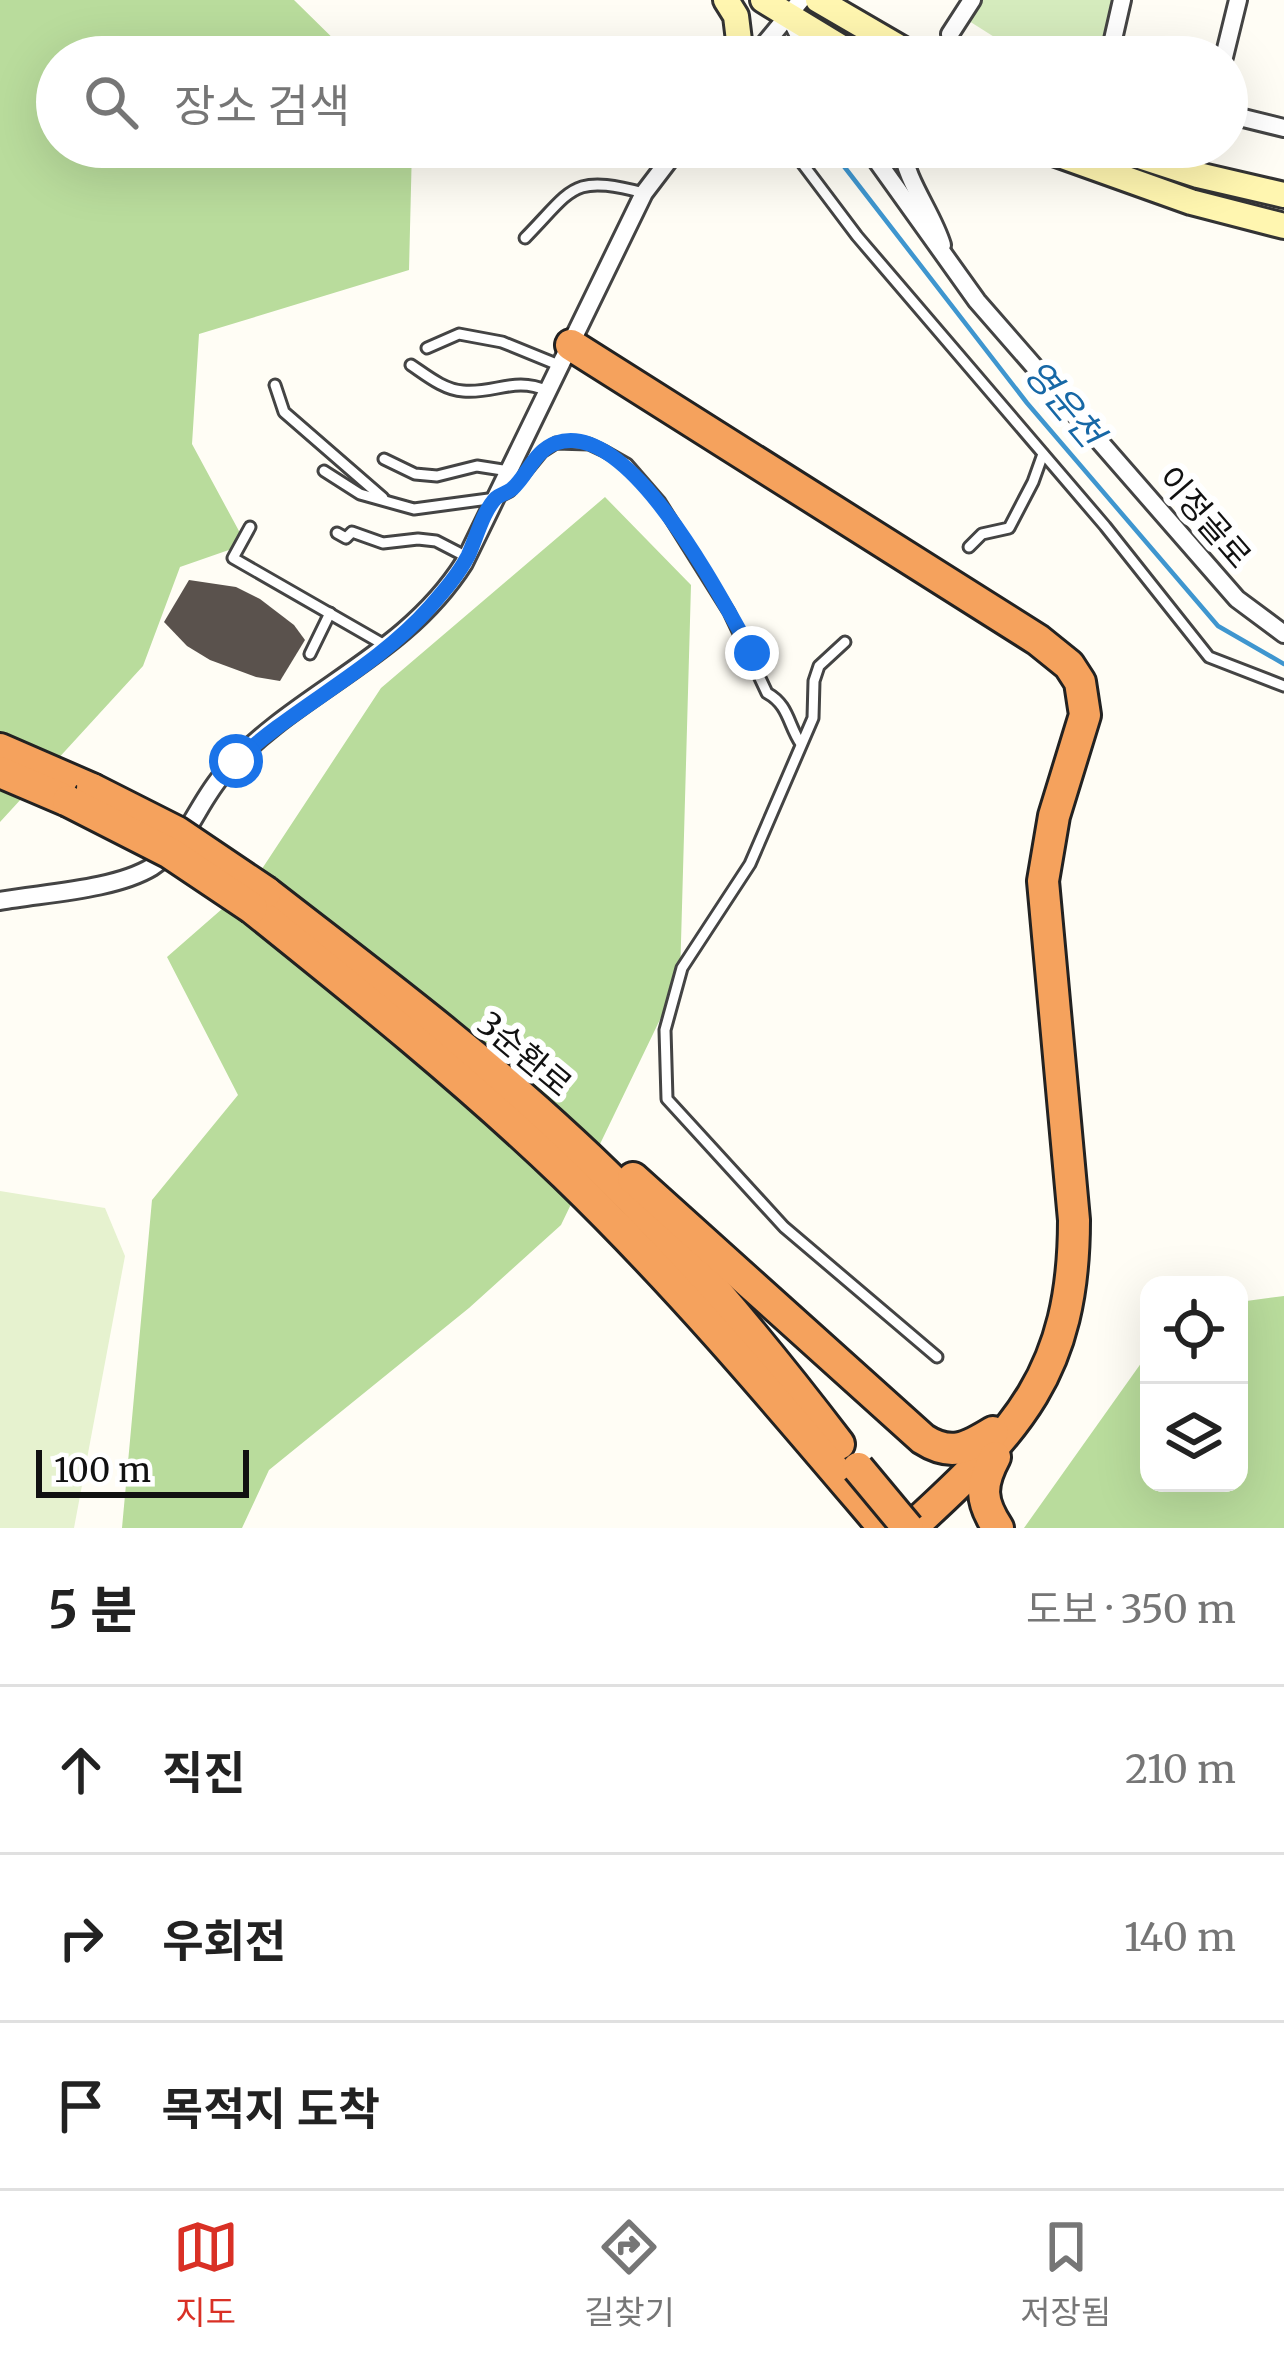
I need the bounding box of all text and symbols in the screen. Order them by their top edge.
search box [36,36,1248,168]
icon: search [78,69,144,135]
text: 장소 검색 [174,78,350,134]
water label: 영운천 [1014,351,1115,459]
street label: 이정골로 [1149,458,1260,577]
route end [725,626,779,680]
route start [209,734,263,788]
street label: 3순환로 [469,1003,580,1105]
map controls [1140,1276,1248,1492]
button: locate [1140,1276,1248,1384]
button: layers [1140,1384,1248,1492]
scale bar [36,1444,249,1497]
text: 100 m [54,1450,151,1491]
text: 5 분 [48,1578,137,1642]
text: 도보 · 350 m [1026,1585,1236,1634]
icon: ahead [48,1737,114,1803]
text: 직진 [162,1745,245,1801]
text: 210 m [1125,1745,1236,1794]
icon: right [48,1905,114,1971]
text: 우회전 [162,1913,286,1969]
text: 140 m [1124,1913,1236,1962]
icon: arrive [48,2073,114,2139]
text: 목적지 도착 [162,2081,380,2137]
tab: 지도 [173,2214,239,2334]
tab: 길찾기 [584,2214,675,2334]
tab: 저장됨 [1020,2214,1111,2334]

